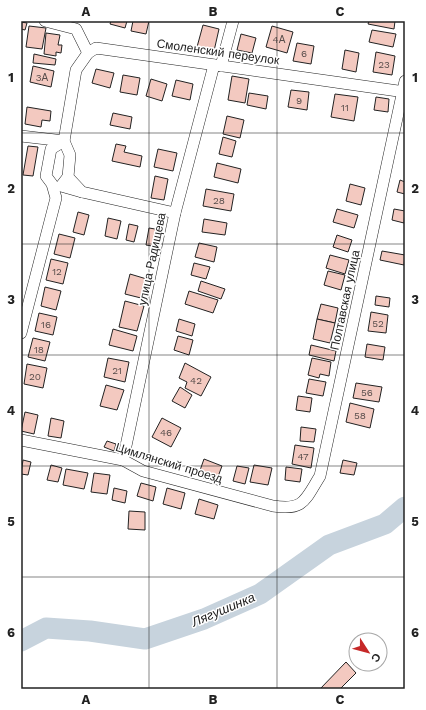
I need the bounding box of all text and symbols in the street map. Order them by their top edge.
text: A [82,4,91,19]
text: B [209,4,218,19]
text: C [336,4,345,19]
house number: 4А [273,34,286,45]
street label: Смоленский переулок [156,36,281,68]
house number: 6 [301,48,307,59]
house number: 23 [378,59,390,70]
text: 1 [8,70,14,85]
text: 1 [412,70,418,85]
house number: 3А [36,72,49,83]
house number: 9 [296,95,302,106]
house number: 11 [341,102,349,113]
text: 2 [7,181,15,196]
text: 2 [411,181,419,196]
house number: 28 [213,195,225,206]
street label: улица Радищева [135,211,169,307]
street label: Полтавская улица [328,248,363,351]
house number: 12 [52,266,62,277]
text: 3 [7,292,15,307]
text: 3 [411,292,419,307]
house number: 52 [372,318,384,329]
house number: 16 [41,319,51,330]
house number: 18 [34,344,44,355]
house number: 21 [112,365,122,376]
house number: 20 [29,371,41,382]
house number: 42 [190,375,202,386]
house number: 56 [361,387,373,398]
text: 4 [7,403,16,418]
text: 4 [411,403,420,418]
house number: 58 [354,410,366,421]
house number: 46 [160,427,172,438]
street label: Цимлянский проезд [114,440,224,486]
house number: 47 [297,451,309,462]
text: 5 [7,514,15,529]
text: 5 [411,514,419,529]
water label: Лягушинка [188,589,257,630]
text: 6 [7,625,15,640]
text: 6 [411,625,419,640]
north arrow [348,632,388,672]
text: С [368,651,383,665]
text: A [82,692,91,707]
text: B [209,692,218,707]
text: C [336,692,345,707]

